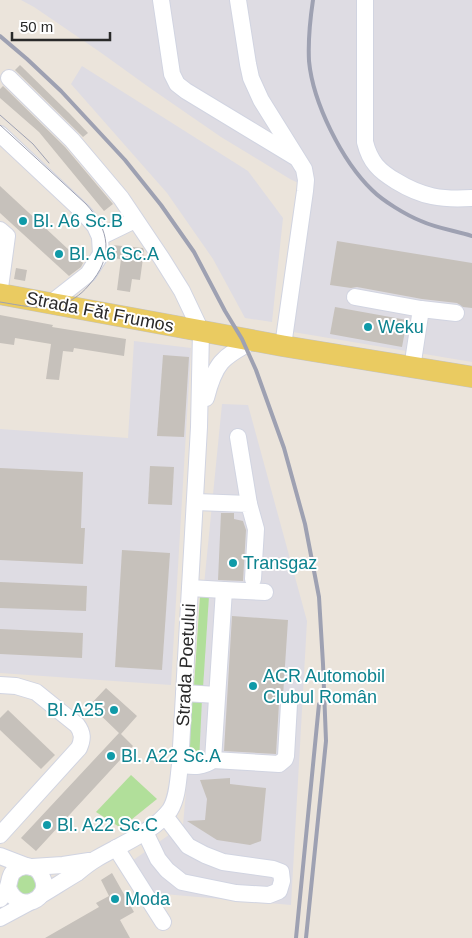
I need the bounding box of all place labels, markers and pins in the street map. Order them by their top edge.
place label: Bl. A6 Sc.B [33,211,123,231]
marker: Bl. A6 Sc.B [17,215,29,227]
place label: Bl. A6 Sc.A [69,244,159,264]
marker: Bl. A6 Sc.A [53,248,65,260]
place label: Weku [378,317,424,337]
marker: Weku [362,321,374,333]
place label: Transgaz [243,553,317,573]
marker: Transgaz [227,557,239,569]
place label: ACR Automobil Clubul Român [263,666,385,707]
marker: ACR Automobil Clubul Român [247,680,259,692]
place label: Bl. A25 [47,700,104,720]
marker: Bl. A25 [108,704,120,716]
place label: Bl. A22 Sc.A [121,746,221,766]
marker: Bl. A22 Sc.A [105,750,117,762]
place label: Bl. A22 Sc.C [57,815,158,835]
marker: Bl. A22 Sc.C [41,819,53,831]
place label: Moda [125,889,171,909]
marker: Moda [109,893,121,905]

